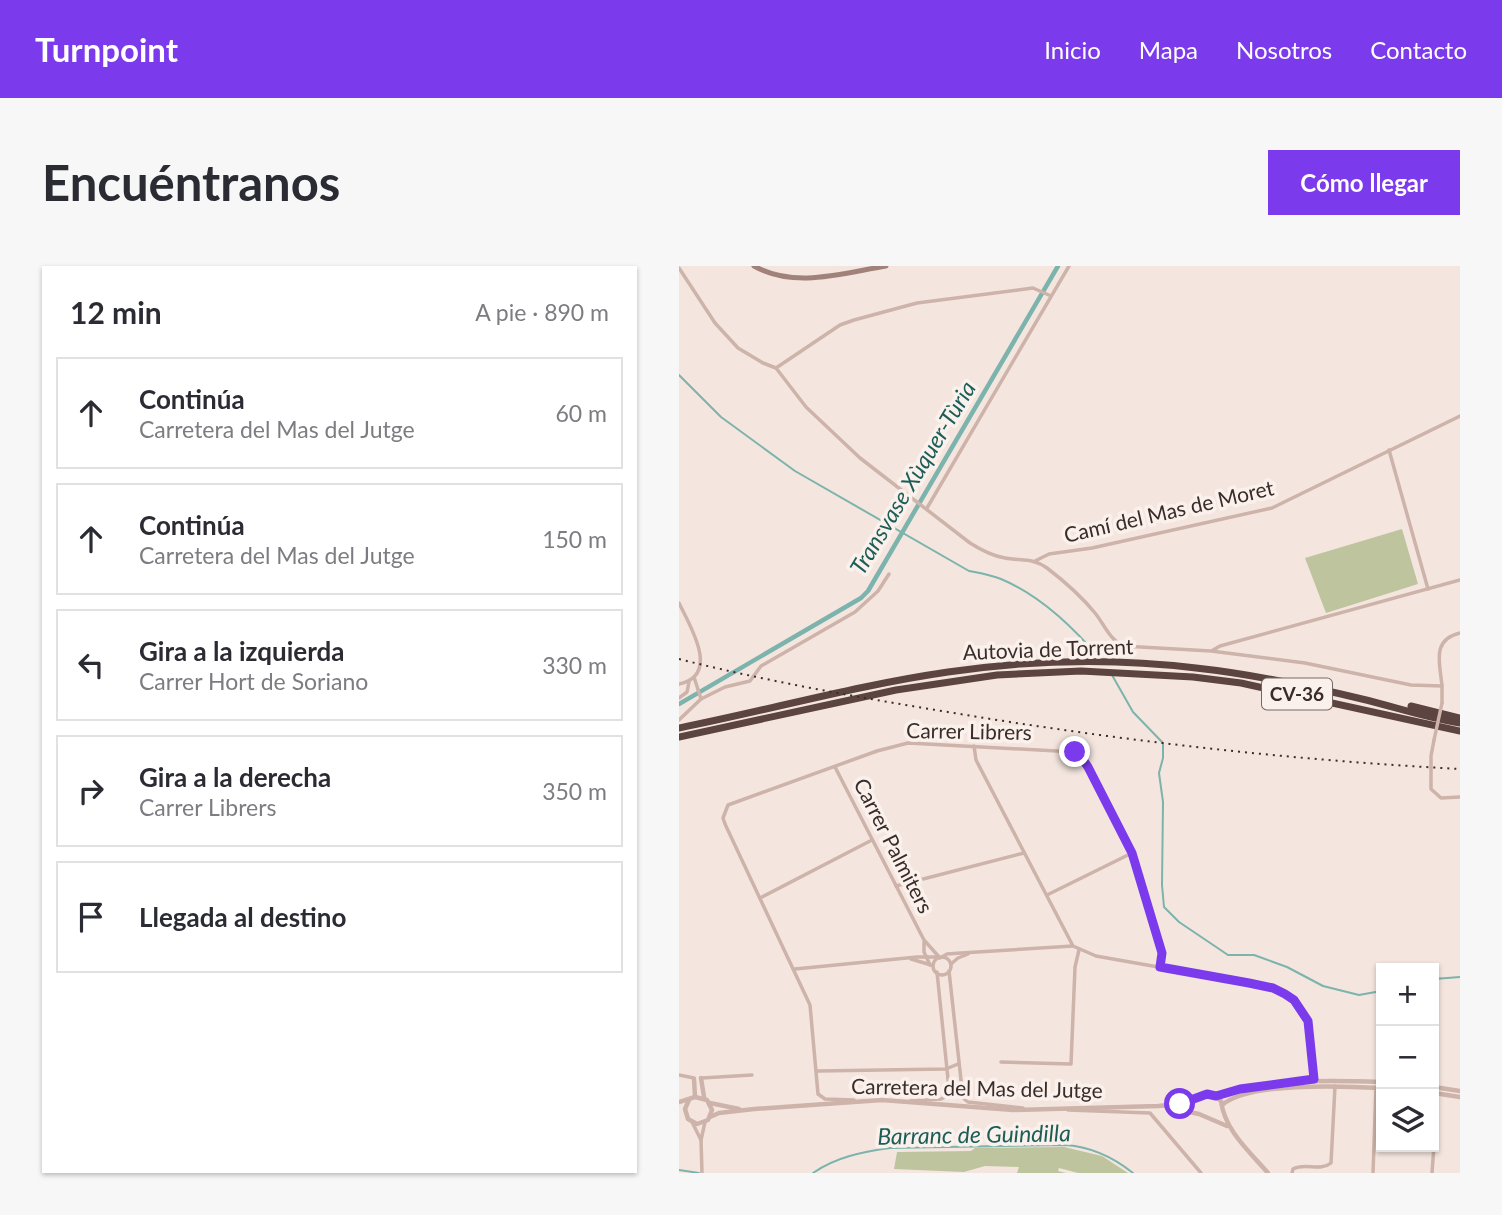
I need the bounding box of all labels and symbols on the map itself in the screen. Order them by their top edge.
water label: Transvase Xùquer-Tùria [843,376,981,579]
street label: Camí del Mas de Moret [1061,474,1276,547]
street label: Autovia de Torrent [962,633,1134,664]
road number: CV-36 [1262,678,1332,710]
street label: Carrer Librers [906,717,1032,744]
route end [1059,736,1090,767]
street label: Carrer Palmiters [850,774,939,917]
street label: Carretera del Mas del Jutge [851,1073,1103,1102]
route start [1164,1088,1195,1119]
water label: Barranc de Guindilla [877,1118,1071,1150]

